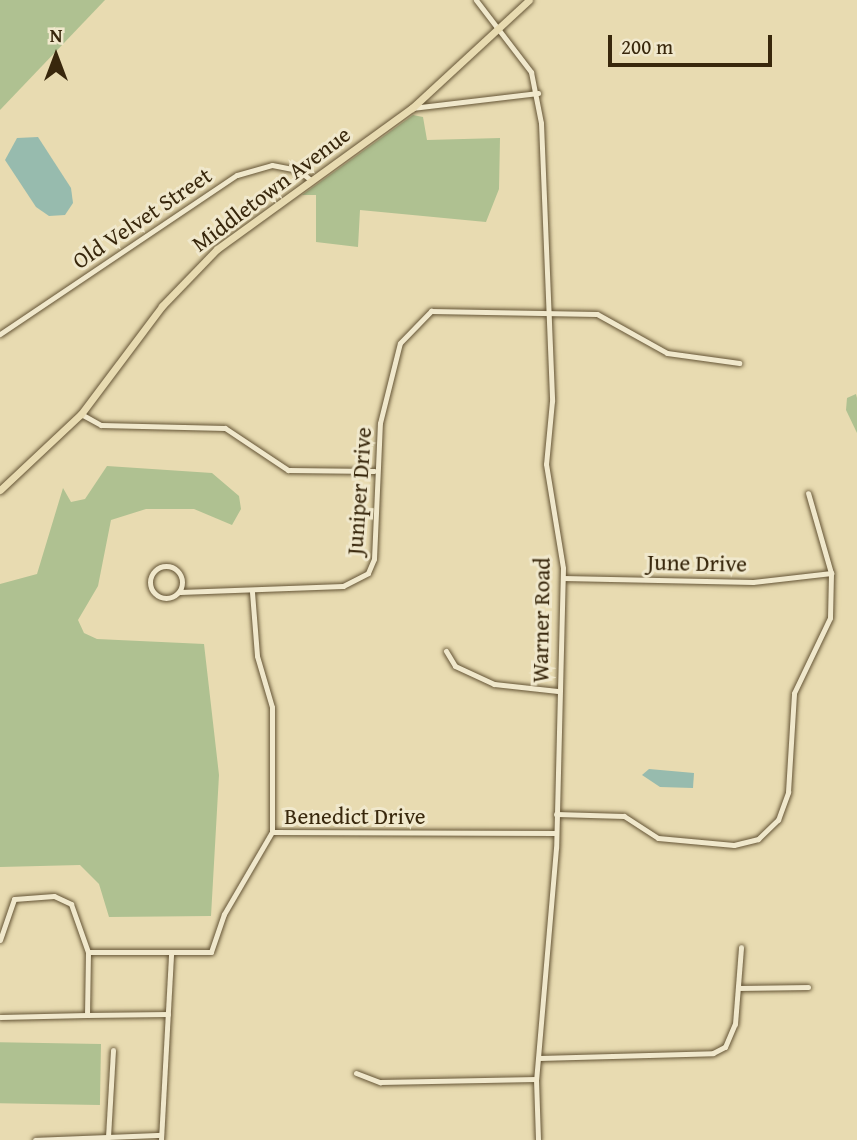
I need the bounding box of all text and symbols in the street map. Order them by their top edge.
north arrow [21,21,91,91]
text: N [50,21,62,49]
scale bar [612,21,776,65]
text: 200 m [621,31,673,62]
street label: Middletown Avenue [186,120,356,258]
street label: Old Velvet Street [67,161,217,275]
street label: Juniper Drive [341,426,377,556]
street label: June Drive [647,548,747,578]
street label: Warner Road [526,557,556,683]
street label: Benedict Drive [284,802,426,830]

